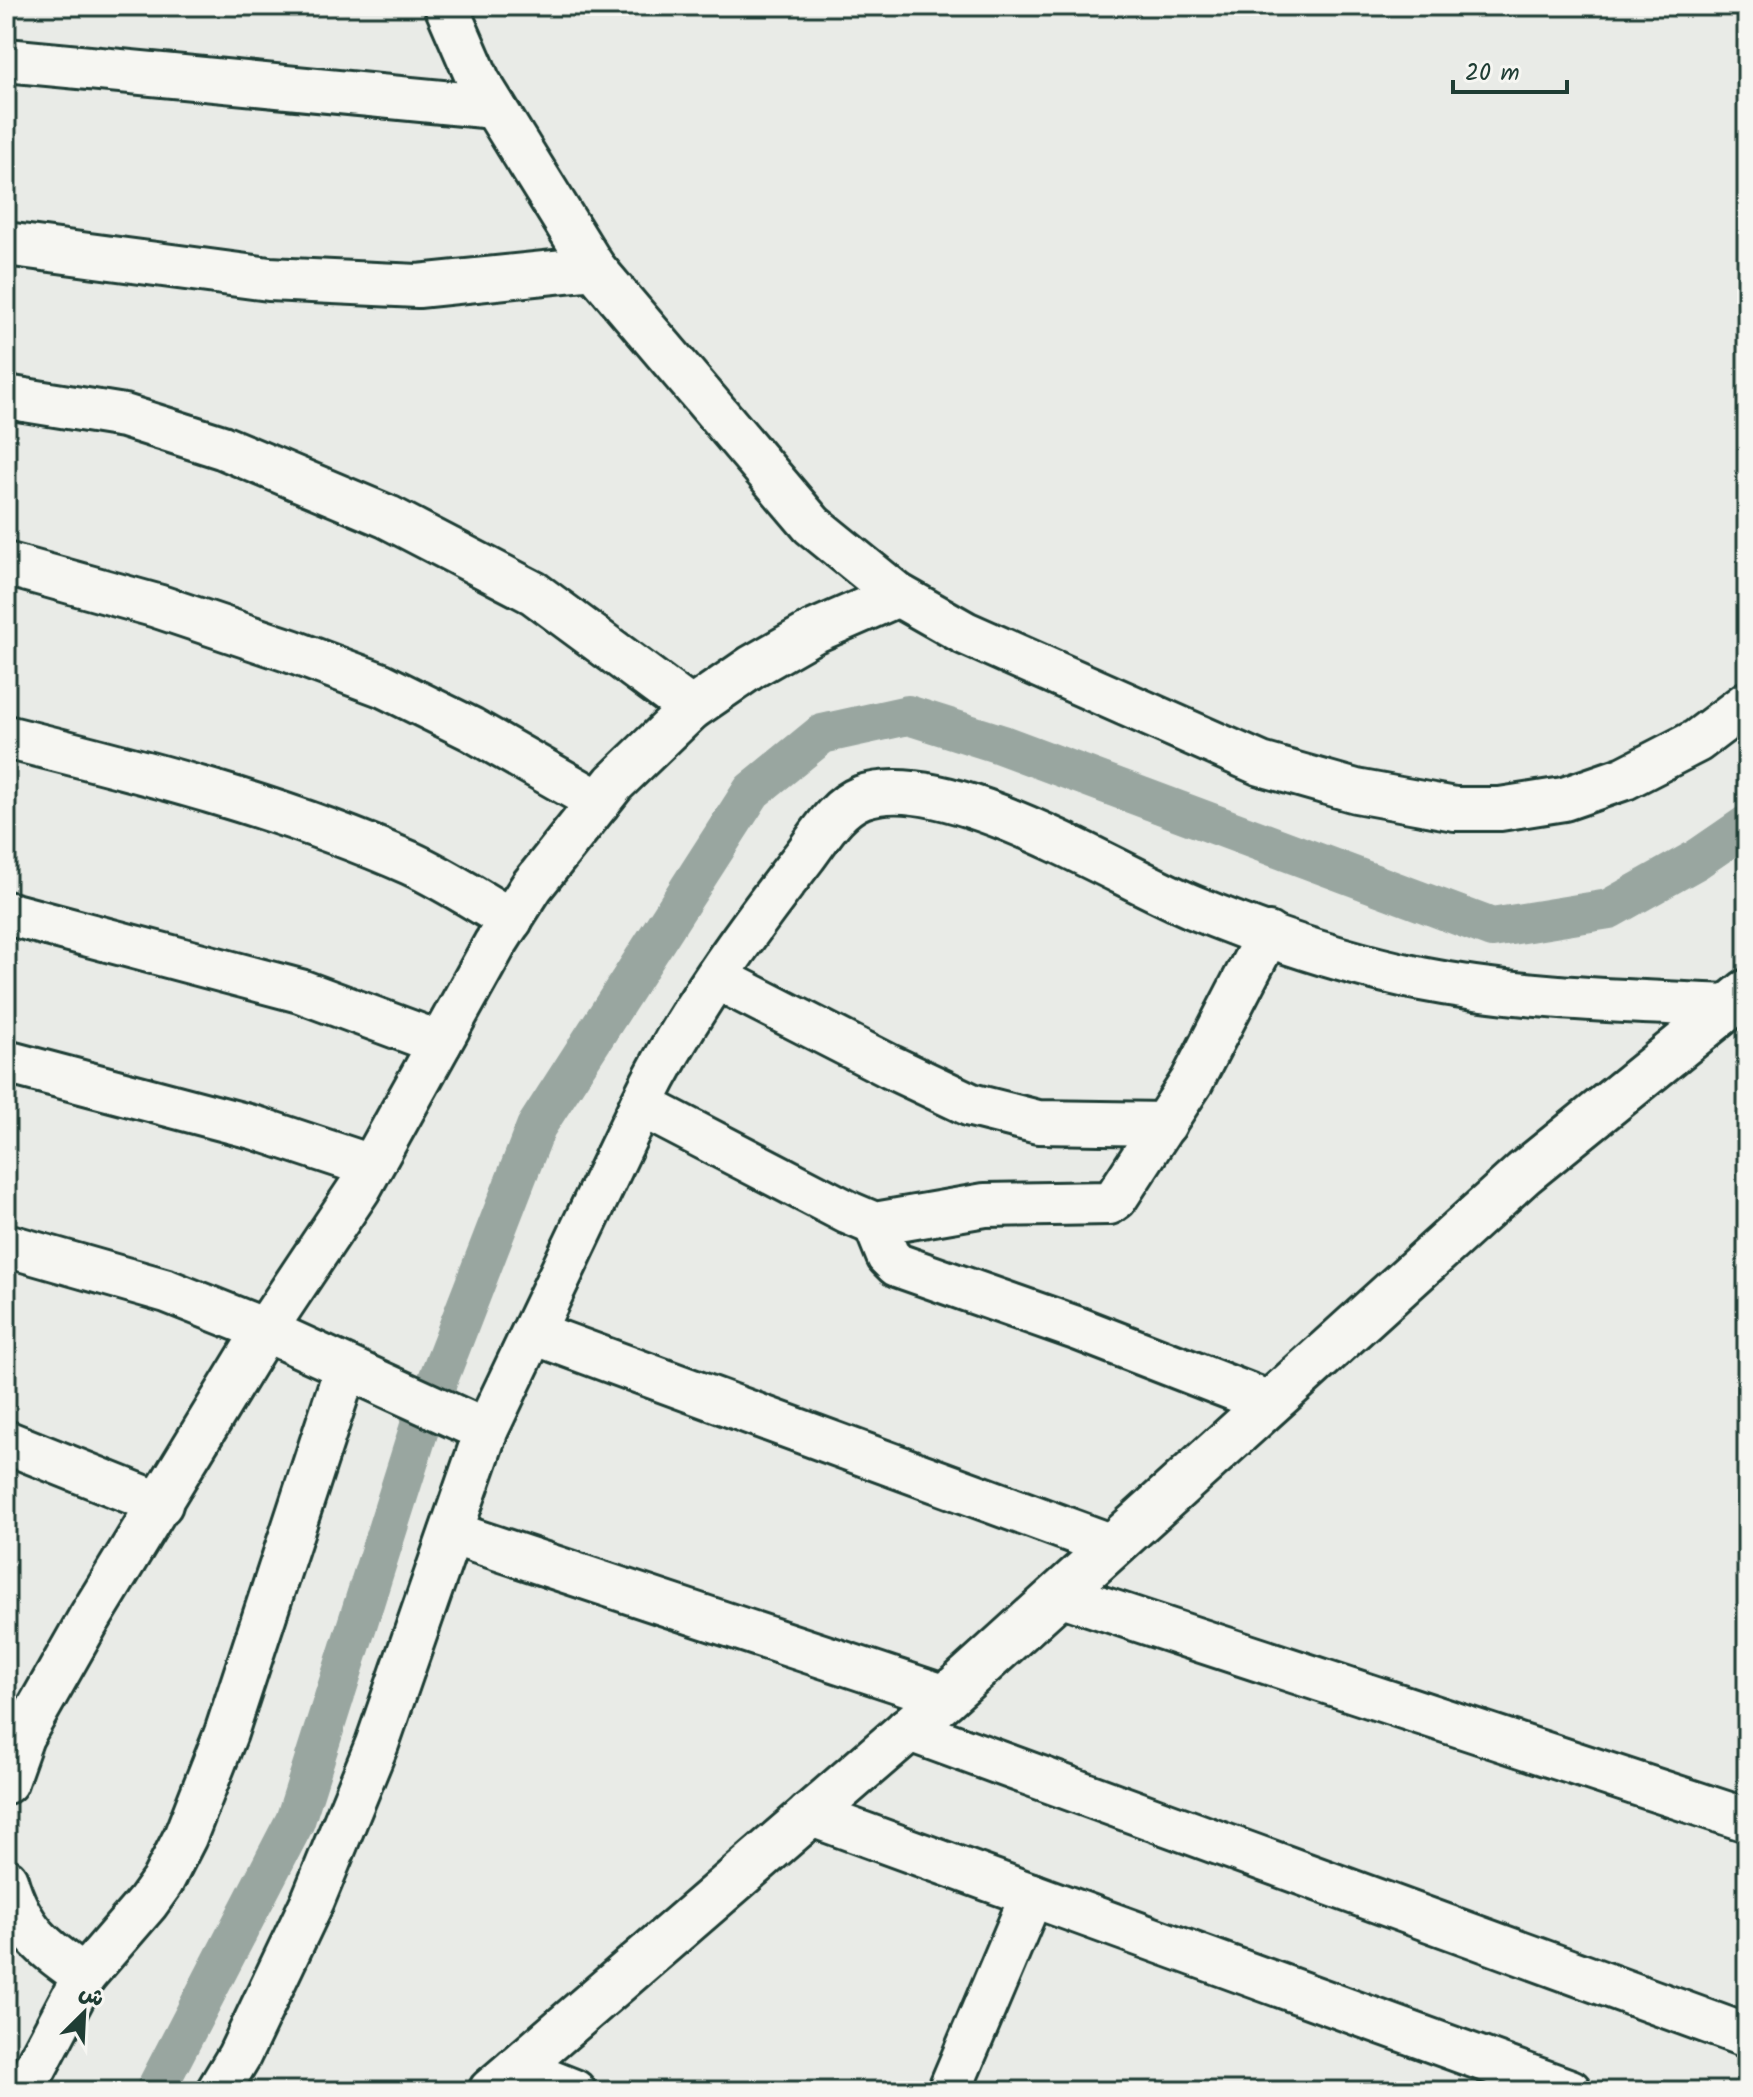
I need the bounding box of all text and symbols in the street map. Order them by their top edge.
scale bar [1453,44,1567,94]
text: 20 m [1465,54,1520,93]
north arrow [44,1973,124,2053]
text: ش [73,1976,109,2018]

